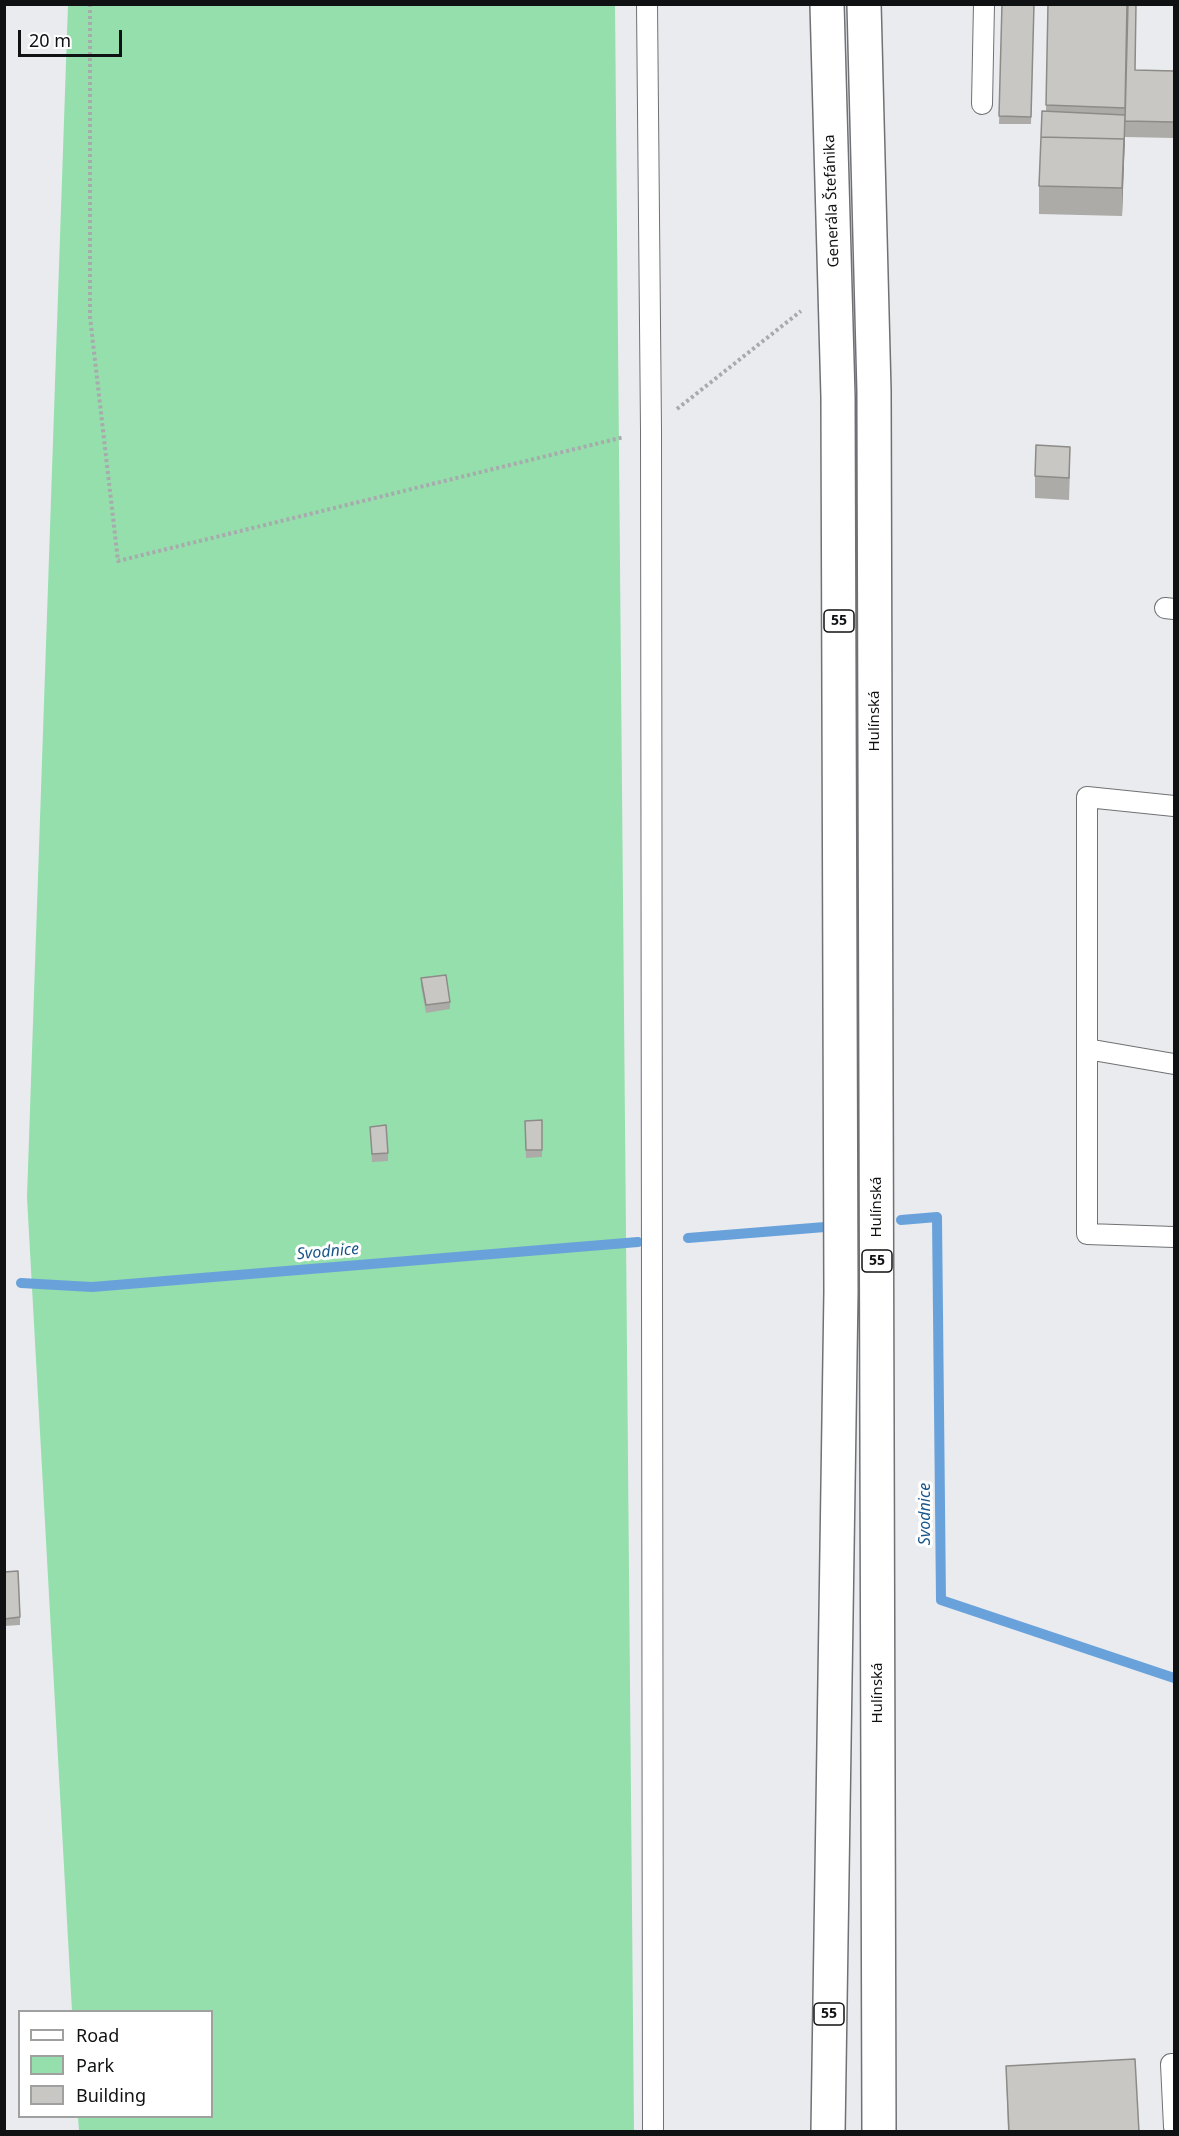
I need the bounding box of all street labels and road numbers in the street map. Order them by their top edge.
street label: Generála Štefánika [821,134,843,268]
road number: 55 [824,610,854,632]
street label: Hulínská [866,690,884,752]
street label: Hulínská [868,1176,886,1238]
road number: 55 [862,1250,892,1272]
street label: Hulínská [869,1662,887,1724]
road number: 55 [814,2003,844,2025]

